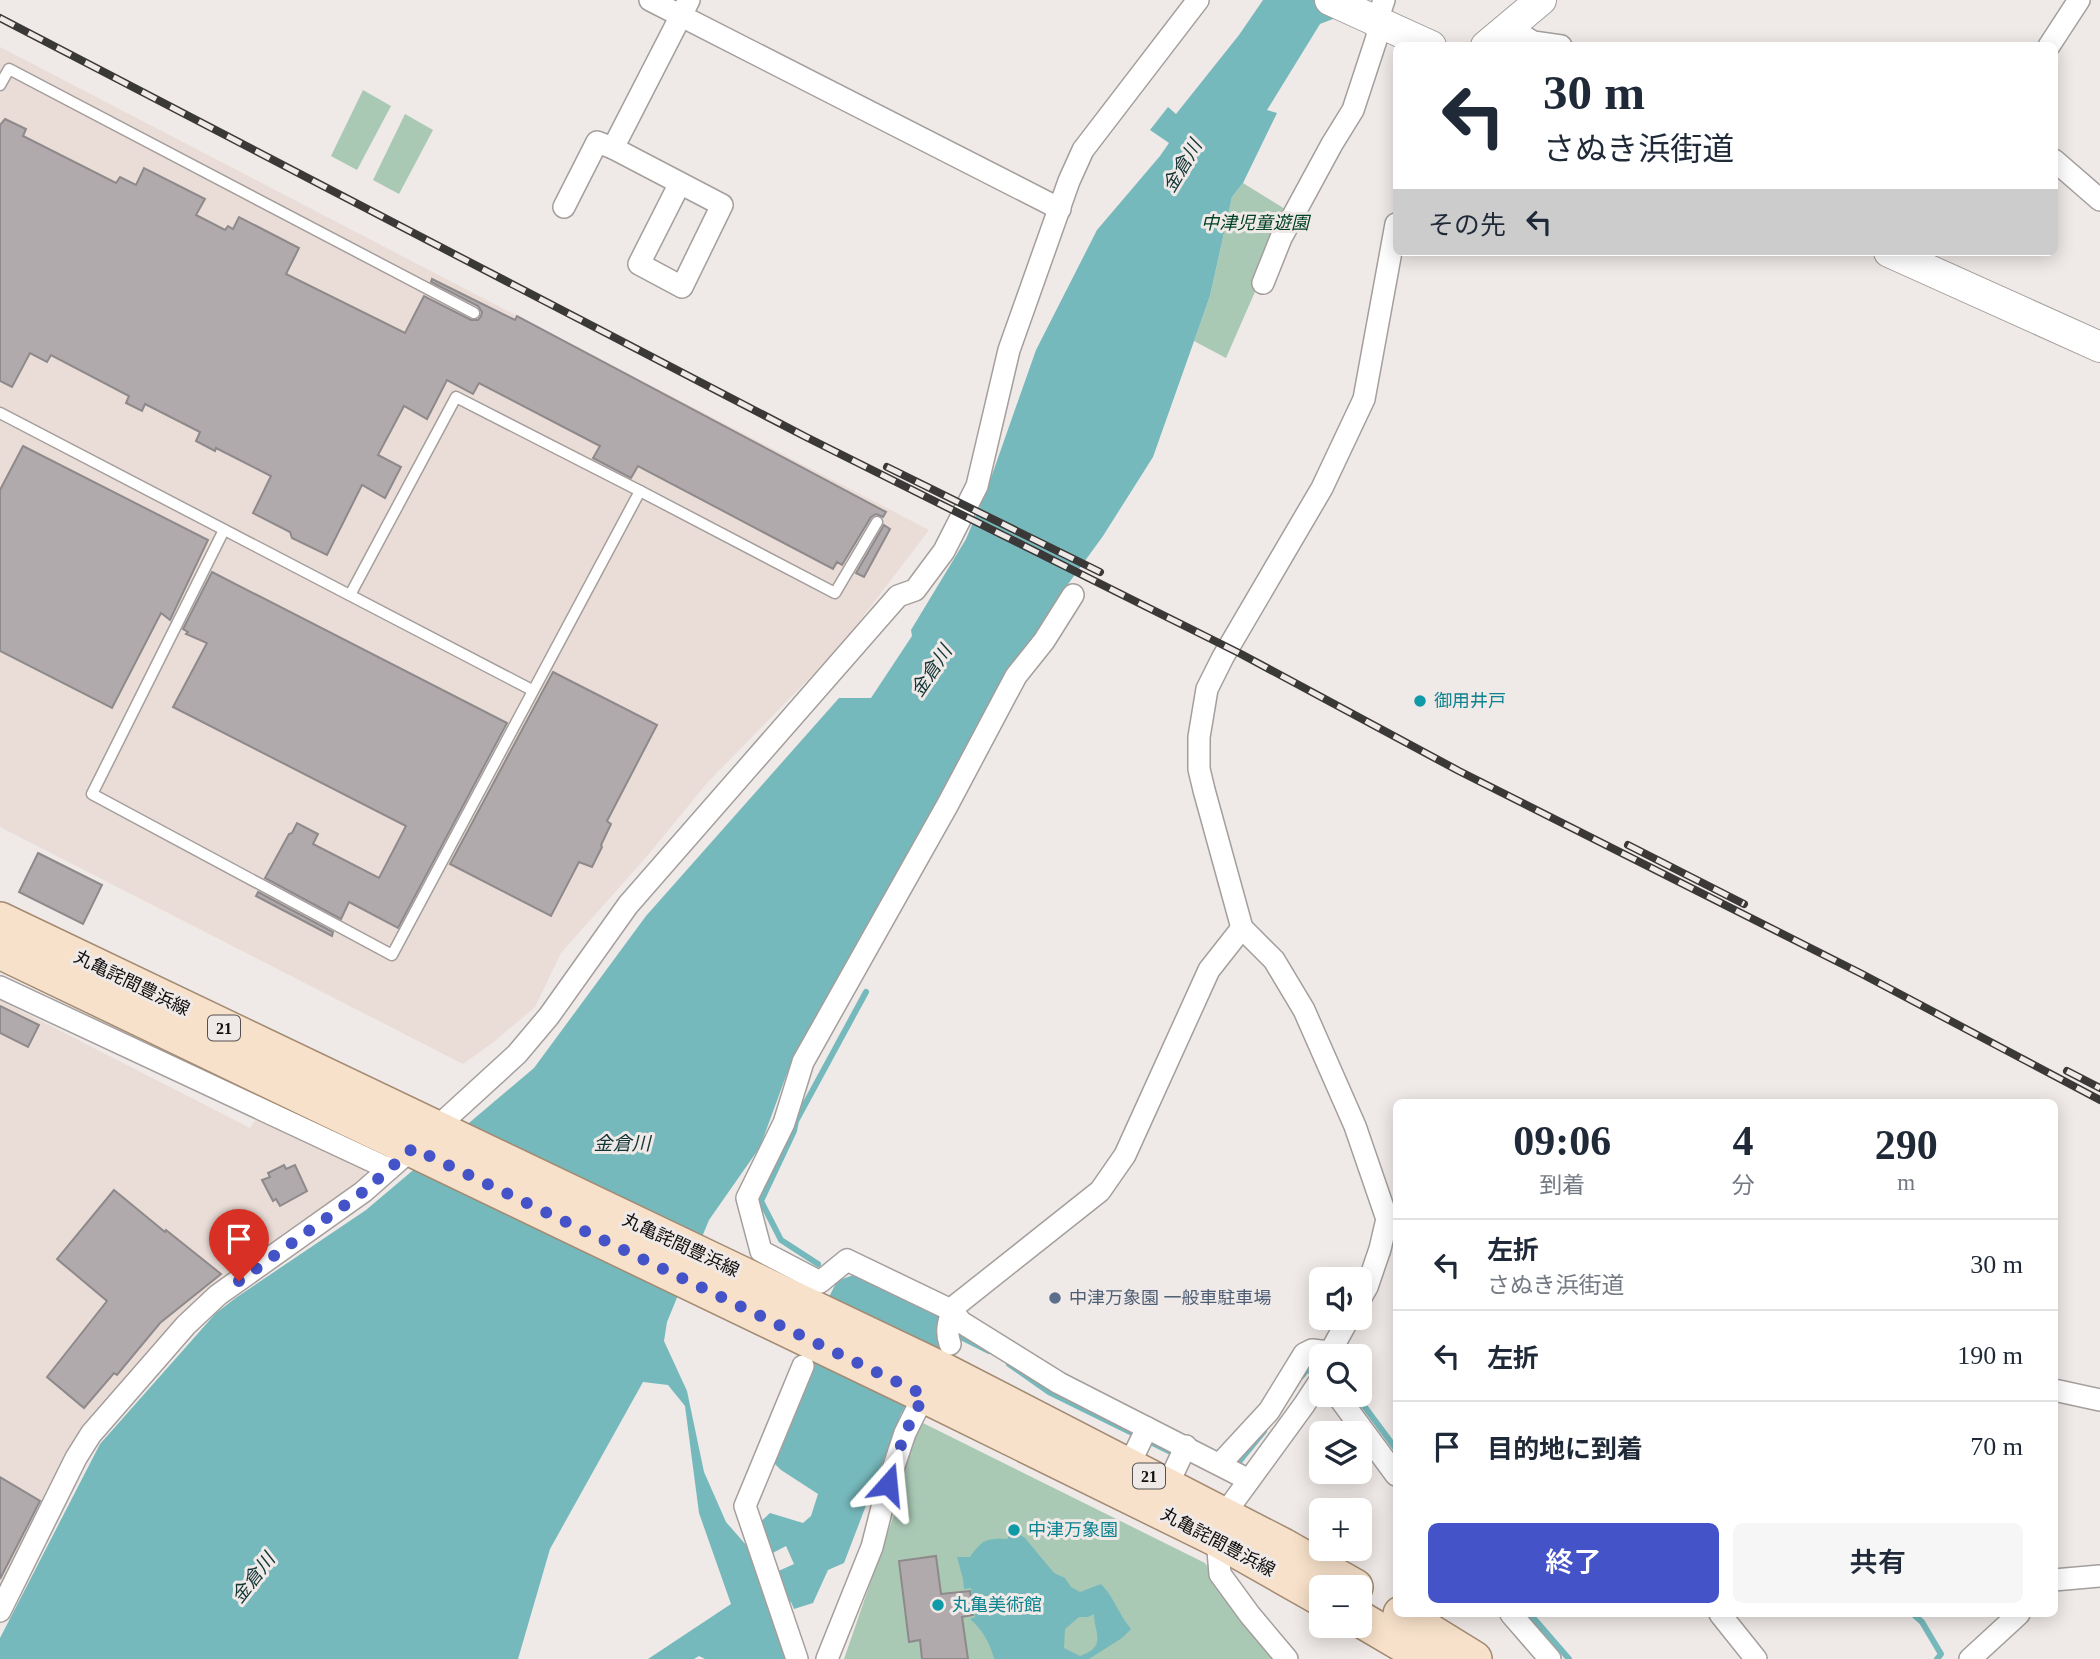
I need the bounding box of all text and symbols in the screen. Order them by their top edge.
text: 30 m [1543,65,1645,120]
icon: left [1428,70,1519,161]
text: さぬき浜街道 [1543,131,1734,167]
water label: 金倉川 [1158,134,1207,196]
icon: left [1520,203,1558,241]
text: その先 [1428,211,1506,240]
park label: 中津児童遊園 [1201,213,1312,233]
water label: 金倉川 [906,640,957,701]
place label: 御用井戸 [1434,691,1506,711]
marker: 御用井戸 [1412,693,1428,709]
street label: 丸亀詫間豊浜線 [71,946,193,1020]
road number: 21 [208,1016,240,1040]
text: 09:06 [1513,1118,1611,1164]
text: 4 [1733,1118,1754,1164]
text: 290 [1875,1122,1938,1168]
water label: 金倉川 [593,1133,652,1154]
text: m [1897,1170,1915,1195]
text: 到着 [1539,1173,1585,1198]
text: 分 [1732,1173,1755,1198]
pin [209,1209,269,1281]
street label: 丸亀詫間豊浜線 [620,1209,742,1281]
icon: arrive [220,1220,258,1258]
text: 左折 [1487,1236,1539,1265]
icon: left [1428,1246,1466,1284]
text: 30 m [1970,1250,2023,1279]
map controls [1309,1267,1372,1638]
button: sound [1309,1267,1372,1330]
text: さぬき浜街道 [1487,1273,1625,1298]
place label: 中津万象園 一般車駐車場 [1069,1288,1272,1308]
marker: 中津万象園 一般車駐車場 [1047,1290,1063,1306]
icon: left [1428,1337,1466,1375]
text: 190 m [1957,1341,2023,1370]
button: search [1309,1344,1372,1407]
text: 左折 [1487,1344,1539,1373]
button: layers [1309,1421,1372,1484]
icon: arrive [1428,1428,1466,1466]
text: 70 m [1970,1432,2023,1461]
text: 目的地に到着 [1487,1435,1643,1464]
position arrow [851,1447,925,1521]
road number: 21 [1133,1464,1165,1488]
button: + [1309,1498,1372,1561]
street label: 丸亀詫間豊浜線 [1158,1504,1278,1580]
place label: 中津万象園 [1028,1520,1118,1540]
marker: 中津万象園 [1006,1522,1022,1538]
button: 終了 [1428,1523,1719,1603]
button: 共有 [1733,1523,2023,1603]
water label: 金倉川 [227,1548,280,1607]
button: − [1309,1575,1372,1638]
place label: 丸亀美術館 [952,1595,1042,1615]
marker: 丸亀美術館 [930,1597,946,1613]

